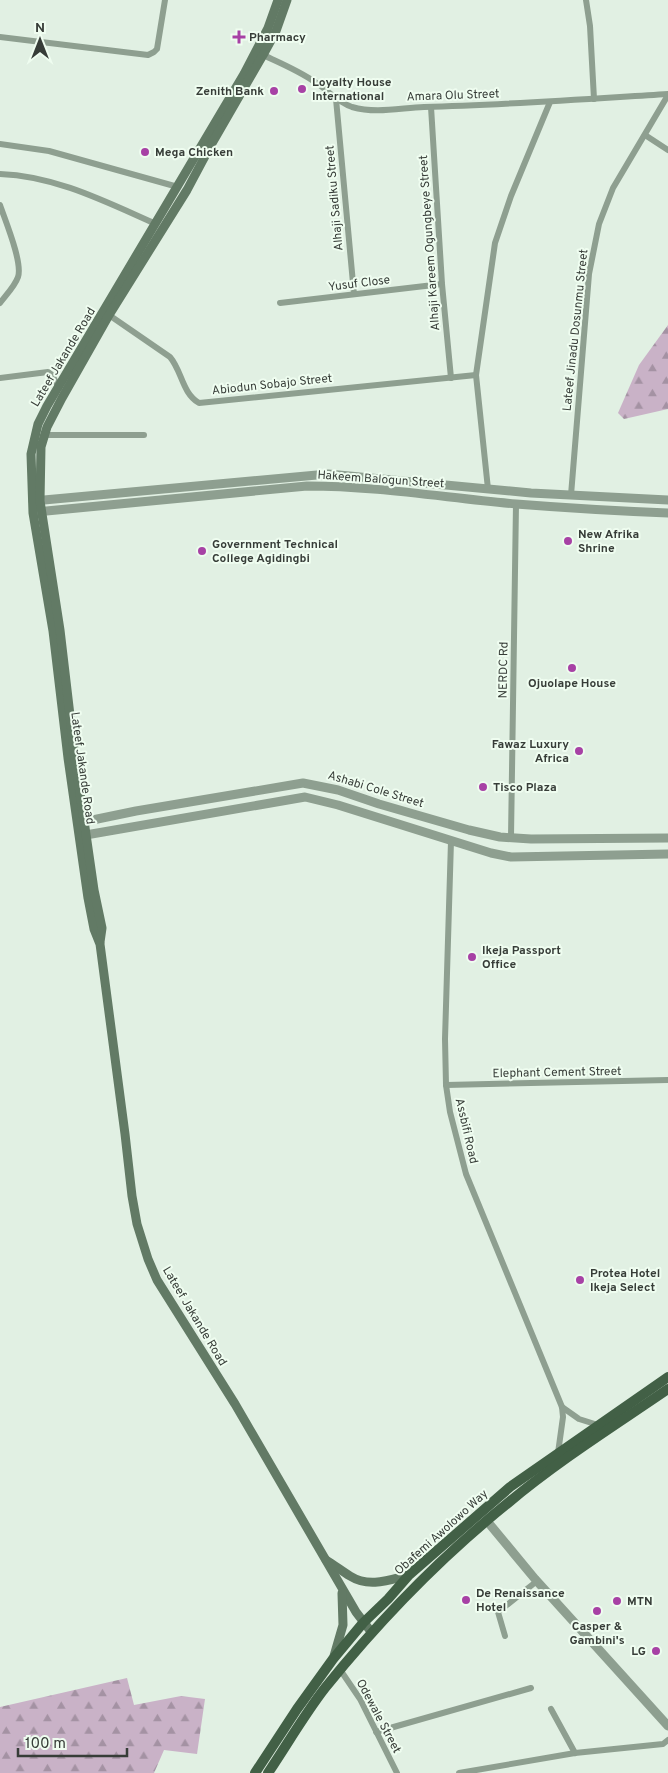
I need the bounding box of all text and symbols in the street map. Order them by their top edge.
north arrow [15,15,65,65]
text: N [35,20,45,37]
place label: Pharmacy [249,30,306,46]
marker: Pharmacy [233,31,245,43]
place label: Loyalty House International [312,75,392,105]
marker: Loyalty House International [296,83,308,95]
place label: Zenith Bank [196,84,264,100]
marker: Zenith Bank [268,85,280,97]
street label: Amara Olu Street [406,86,500,106]
street label: Alhaji Sadiku Street [322,144,348,251]
place label: Mega Chicken [155,145,233,161]
marker: Mega Chicken [139,146,151,158]
street label: Alhaji Kareem Ogungbeye Street [416,154,444,331]
street label: Lateef Jinadu Dosunmu Street [560,248,592,412]
street label: Yusuf Close [327,272,391,296]
street label: Lateef Jakande Road [28,305,100,410]
street label: Abiodun Sobajo Street [211,371,333,399]
street label: Hakeem Balogun Street [317,468,445,492]
place label: New Afrika Shrine [578,527,639,557]
marker: New Afrika Shrine [562,535,574,547]
place label: Government Technical College Agidingbi [212,537,338,567]
marker: Government Technical College Agidingbi [196,545,208,557]
street label: NERDC Rd [496,642,512,699]
marker: Ojuolape House [566,662,578,674]
place label: Ojuolape House [528,676,616,692]
street label: Lateef Jakande Road [66,711,98,825]
place label: Fawaz Luxury Africa [492,737,569,767]
marker: Fawaz Luxury Africa [573,745,585,757]
street label: Ashabi Cole Street [326,768,426,812]
place label: Tisco Plaza [493,780,557,796]
marker: Tisco Plaza [477,781,489,793]
place label: Ikeja Passport Office [482,943,561,973]
marker: Ikeja Passport Office [466,951,478,963]
street label: Elephant Cement Street [492,1064,622,1082]
street label: Assbifi Road [451,1097,481,1166]
street label: Lateef Jakande Road [158,1264,230,1369]
place label: Protea Hotel Ikeja Select [590,1266,660,1296]
marker: Protea Hotel Ikeja Select [574,1274,586,1286]
street label: Obafemi Awolowo Way [391,1486,492,1579]
place label: De Renaissance Hotel [476,1586,565,1616]
marker: De Renaissance Hotel [460,1594,472,1606]
place label: MTN [627,1594,653,1610]
marker: MTN [611,1595,623,1607]
marker: Casper & Gambini's [591,1605,603,1617]
place label: Casper & Gambini's [569,1619,625,1649]
place label: LG [631,1644,646,1660]
marker: LG [650,1645,662,1657]
street label: Odewale Street [352,1677,404,1756]
scale bar [18,1726,126,1758]
text: 100 m [25,1735,66,1754]

